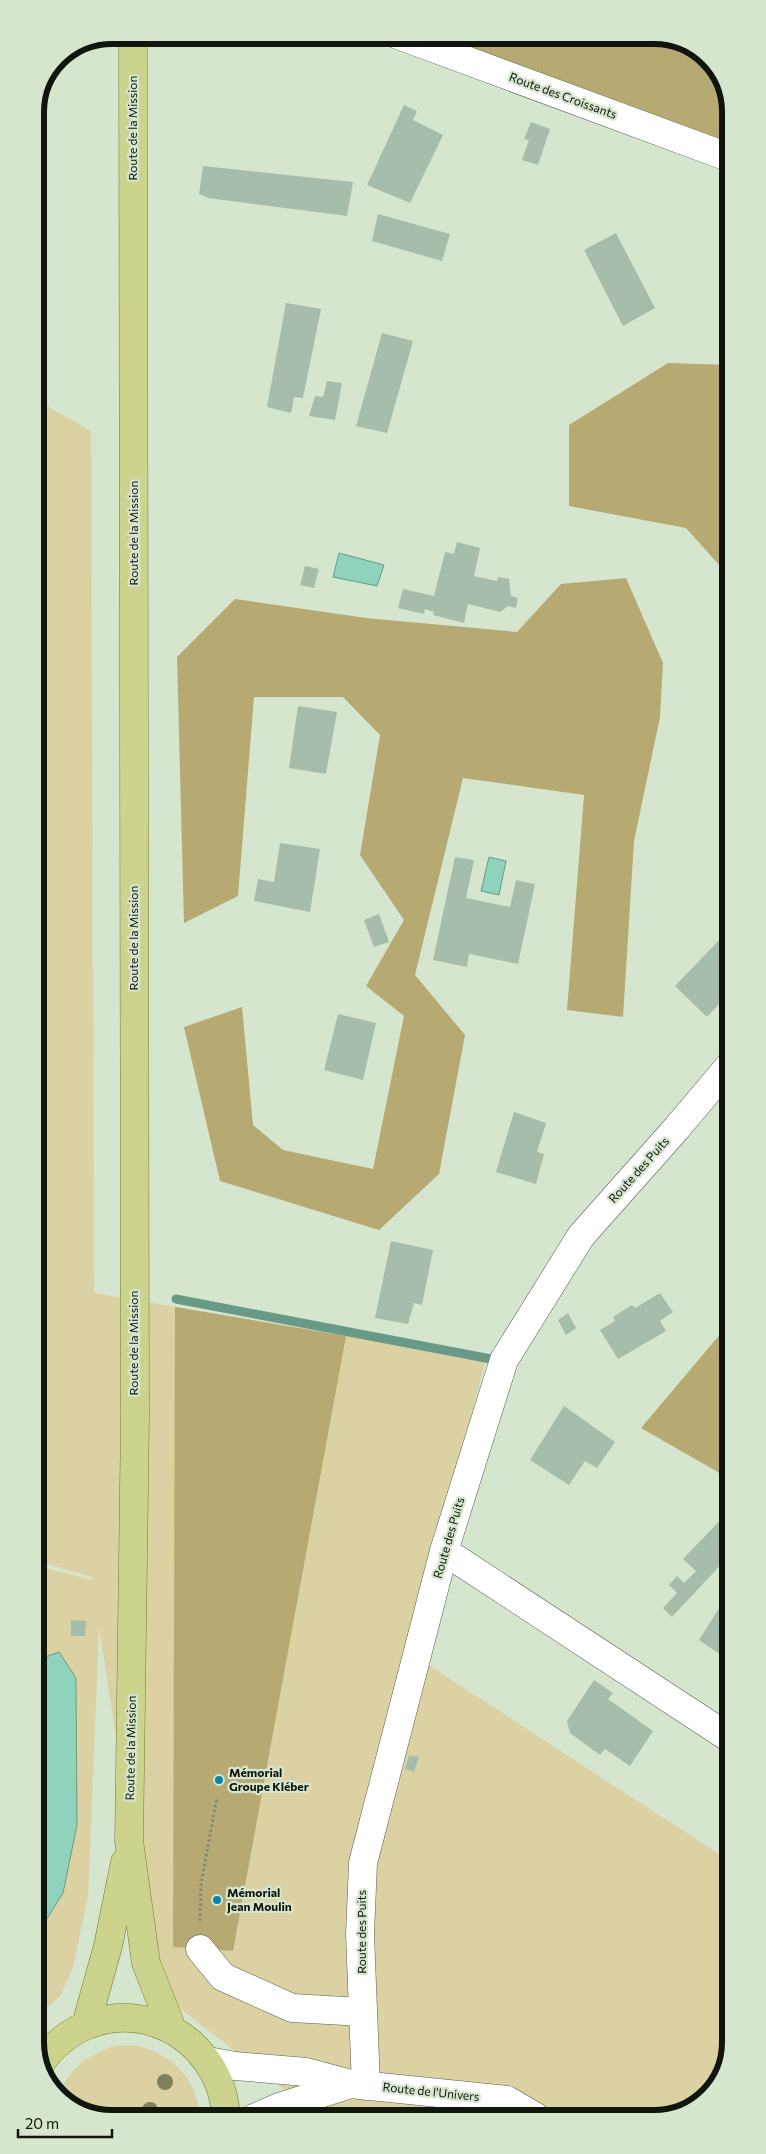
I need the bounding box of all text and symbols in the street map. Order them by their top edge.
street label: Route des Croissants [508,69,619,121]
street label: Route de la Mission [125,76,139,180]
street label: Route de la Mission [126,481,140,585]
street label: Route de la Mission [126,886,140,990]
street label: Route des Puits [605,1134,671,1205]
street label: Route de la Mission [126,1291,140,1395]
street label: Route des Puits [430,1496,466,1580]
street label: Route de la Mission [122,1695,138,1800]
place label: Mémorial Groupe Kléber [229,1765,309,1793]
marker: Mémorial Groupe Kléber [213,1774,225,1786]
place label: Mémorial Jean Moulin [227,1885,292,1914]
street label: Route des Puits [354,1890,368,1974]
marker: Mémorial Jean Moulin [211,1894,223,1906]
street label: Route de l'Univers [382,2079,480,2103]
scale bar [18,2106,111,2138]
text: 20 m [25,2114,59,2132]

